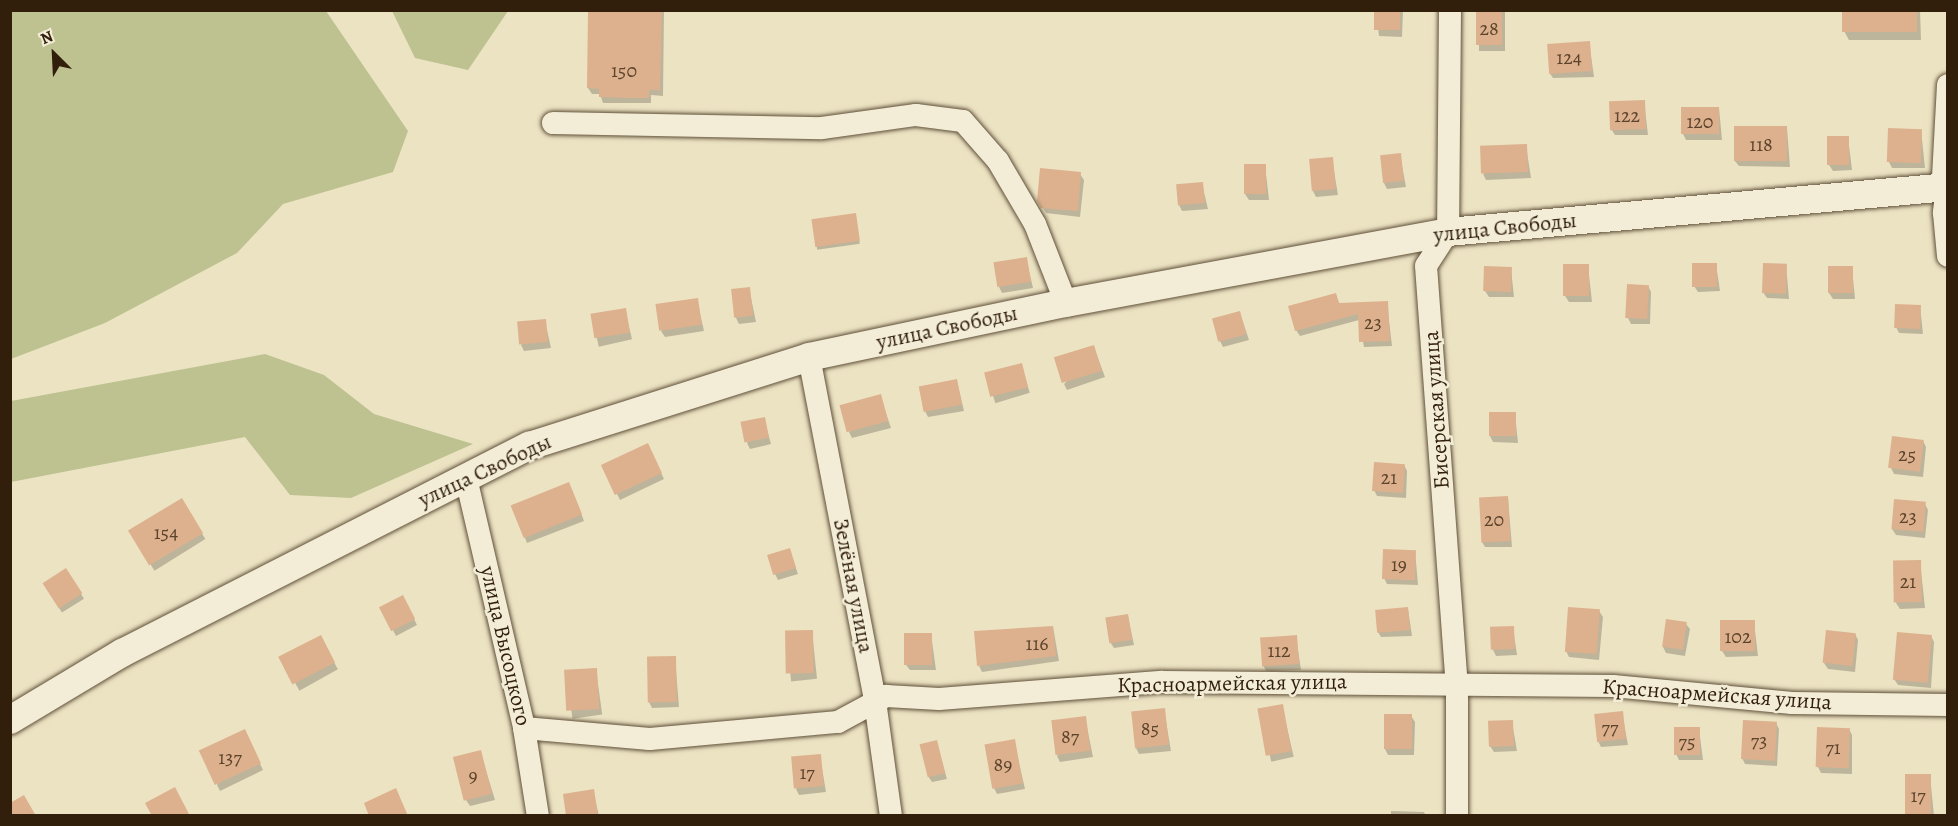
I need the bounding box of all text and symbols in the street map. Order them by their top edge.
house number: 28 [1479,16,1499,40]
north arrow [24,24,84,84]
text: N [37,25,56,50]
house number: 124 [1556,45,1582,69]
house number: 150 [611,58,637,82]
house number: 122 [1614,103,1640,127]
house number: 120 [1687,109,1713,133]
house number: 118 [1749,132,1773,156]
street label: улица Свободы [1432,207,1578,249]
street label: улица Свободы [874,300,1020,356]
house number: 23 [1364,310,1382,334]
street label: Бисерская улица [1418,330,1456,490]
street label: улица Свободы [414,429,556,513]
house number: 25 [1898,442,1916,466]
house number: 21 [1381,465,1397,489]
house number: 23 [1899,504,1917,528]
house number: 20 [1484,507,1504,531]
street label: Зелёная улица [827,516,879,656]
house number: 154 [154,520,178,544]
house number: 19 [1391,552,1407,576]
street label: улица Высоцкого [474,564,536,728]
house number: 21 [1900,569,1916,593]
house number: 102 [1725,624,1751,648]
house number: 116 [1026,631,1048,655]
house number: 112 [1267,638,1291,662]
street label: Красноармейская улица [1117,669,1347,699]
street label: Красноармейская улица [1601,674,1833,716]
house number: 77 [1602,715,1618,739]
house number: 85 [1141,716,1159,740]
house number: 87 [1061,724,1079,748]
house number: 73 [1751,728,1767,752]
house number: 75 [1679,729,1695,753]
house number: 71 [1825,735,1841,759]
house number: 137 [218,745,242,769]
house number: 89 [994,752,1012,776]
house number: 17 [799,760,815,784]
house number: 9 [468,763,478,787]
house number: 17 [1910,783,1926,807]

